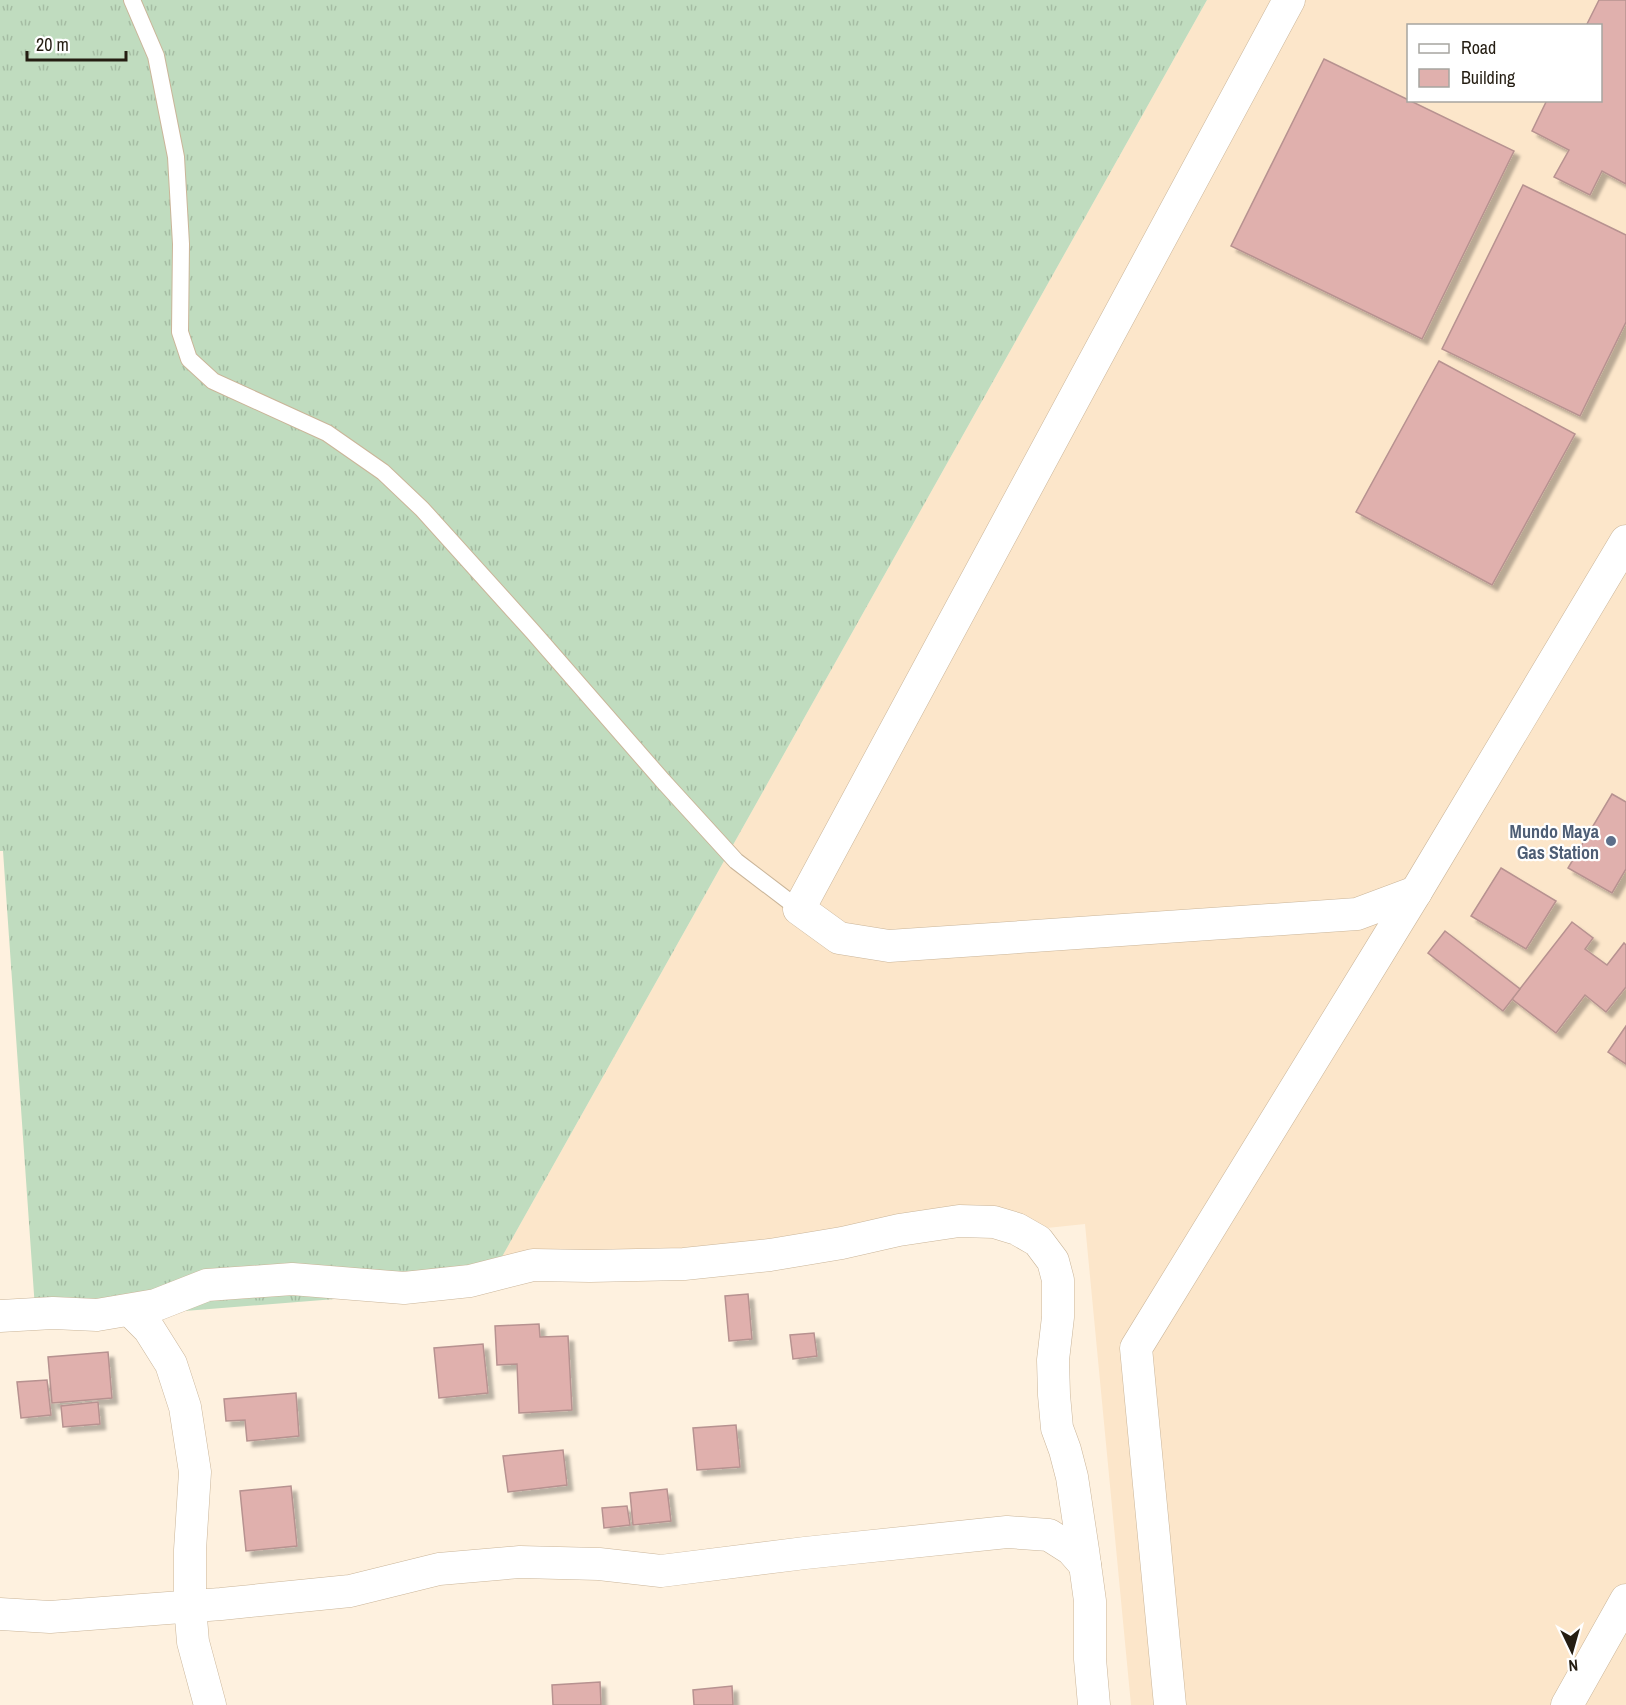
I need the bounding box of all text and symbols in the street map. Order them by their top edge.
scale bar [27,24,126,62]
legend [1407,24,1602,102]
text: 20 m [36,32,69,57]
text: Road [1461,35,1496,60]
text: Building [1461,65,1516,90]
place label: Mundo Maya Gas Station [1510,819,1600,865]
marker: Mundo Maya Gas Station [1604,834,1618,848]
north arrow [1542,1621,1602,1681]
text: N [1568,1655,1579,1677]

